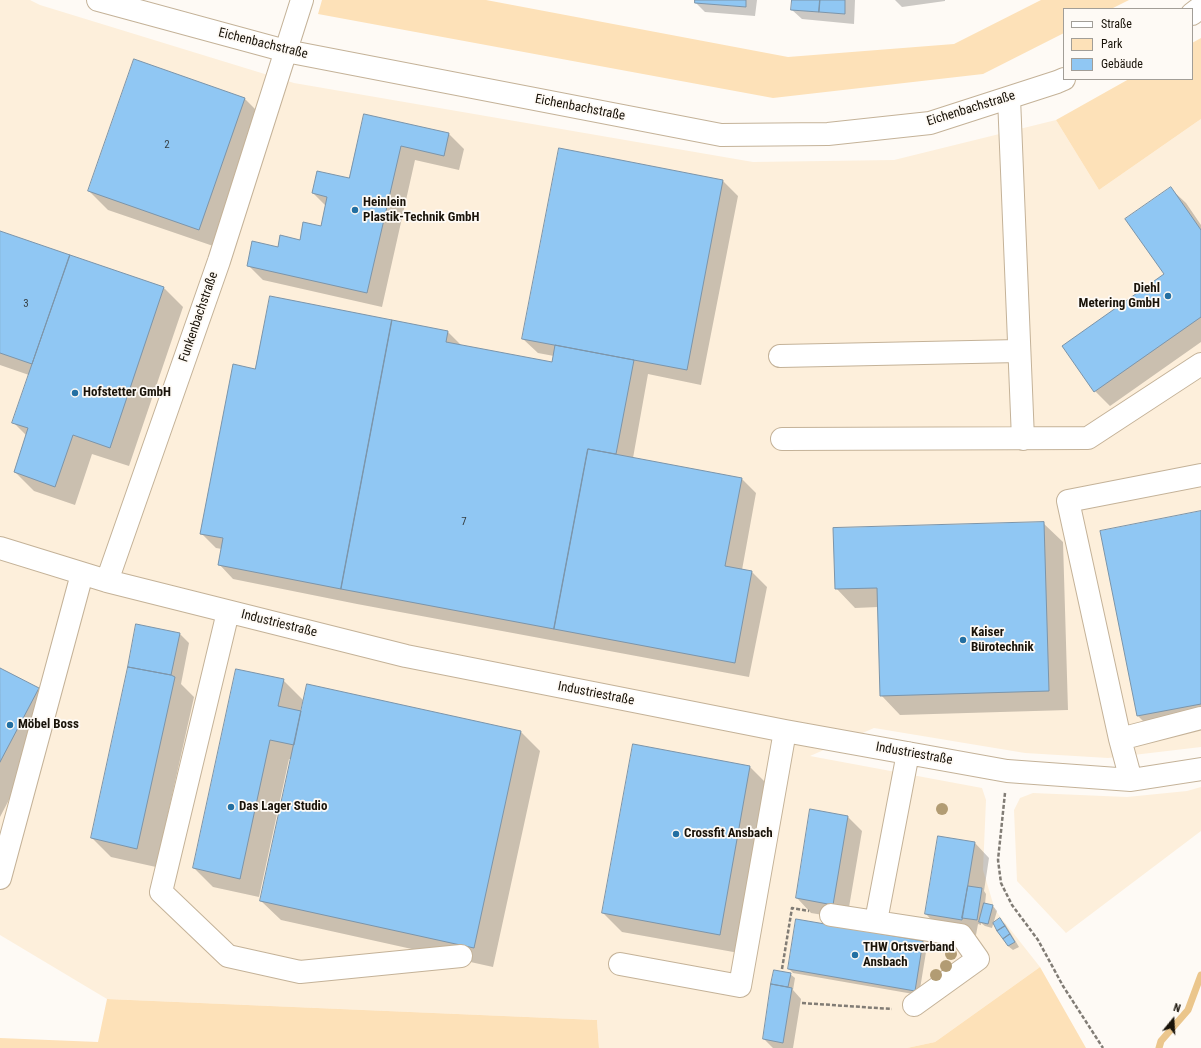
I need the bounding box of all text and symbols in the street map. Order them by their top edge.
legend [1063,8,1193,80]
text: Straße [1101,17,1132,31]
street label: Eichenbachstraße [217,25,309,63]
text: Park [1101,37,1122,51]
text: Gebäude [1101,57,1143,71]
street label: Eichenbachstraße [925,88,1017,130]
street label: Eichenbachstraße [534,92,626,124]
house number: 2 [164,138,170,152]
place label: Heinlein Plastik-Technik GmbH [363,195,479,226]
marker: Heinlein Plastik-Technik GmbH [350,205,360,215]
street label: Funkenbachstraße [176,270,222,364]
place label: Diehl Metering GmbH [1079,281,1160,312]
marker: Diehl Metering GmbH [1163,291,1173,301]
house number: 3 [23,297,29,311]
place label: Hofstetter GmbH [83,385,171,401]
marker: Hofstetter GmbH [70,388,80,398]
house number: 7 [461,515,467,529]
street label: Industriestraße [239,607,319,641]
place label: Kaiser Bürotechnik [971,625,1034,656]
marker: Kaiser Bürotechnik [958,635,968,645]
street label: Industriestraße [556,679,636,709]
place label: Möbel Boss [18,717,79,733]
marker: Möbel Boss [5,720,15,730]
street label: Industriestraße [874,740,954,768]
place label: Das Lager Studio [239,799,327,815]
marker: Das Lager Studio [226,802,236,812]
place label: Crossfit Ansbach [684,826,773,842]
marker: Crossfit Ansbach [671,829,681,839]
place label: THW Ortsverband Ansbach [863,940,955,971]
marker: THW Ortsverband Ansbach [850,950,860,960]
north arrow [1153,1000,1193,1040]
text: N [1172,1001,1182,1015]

